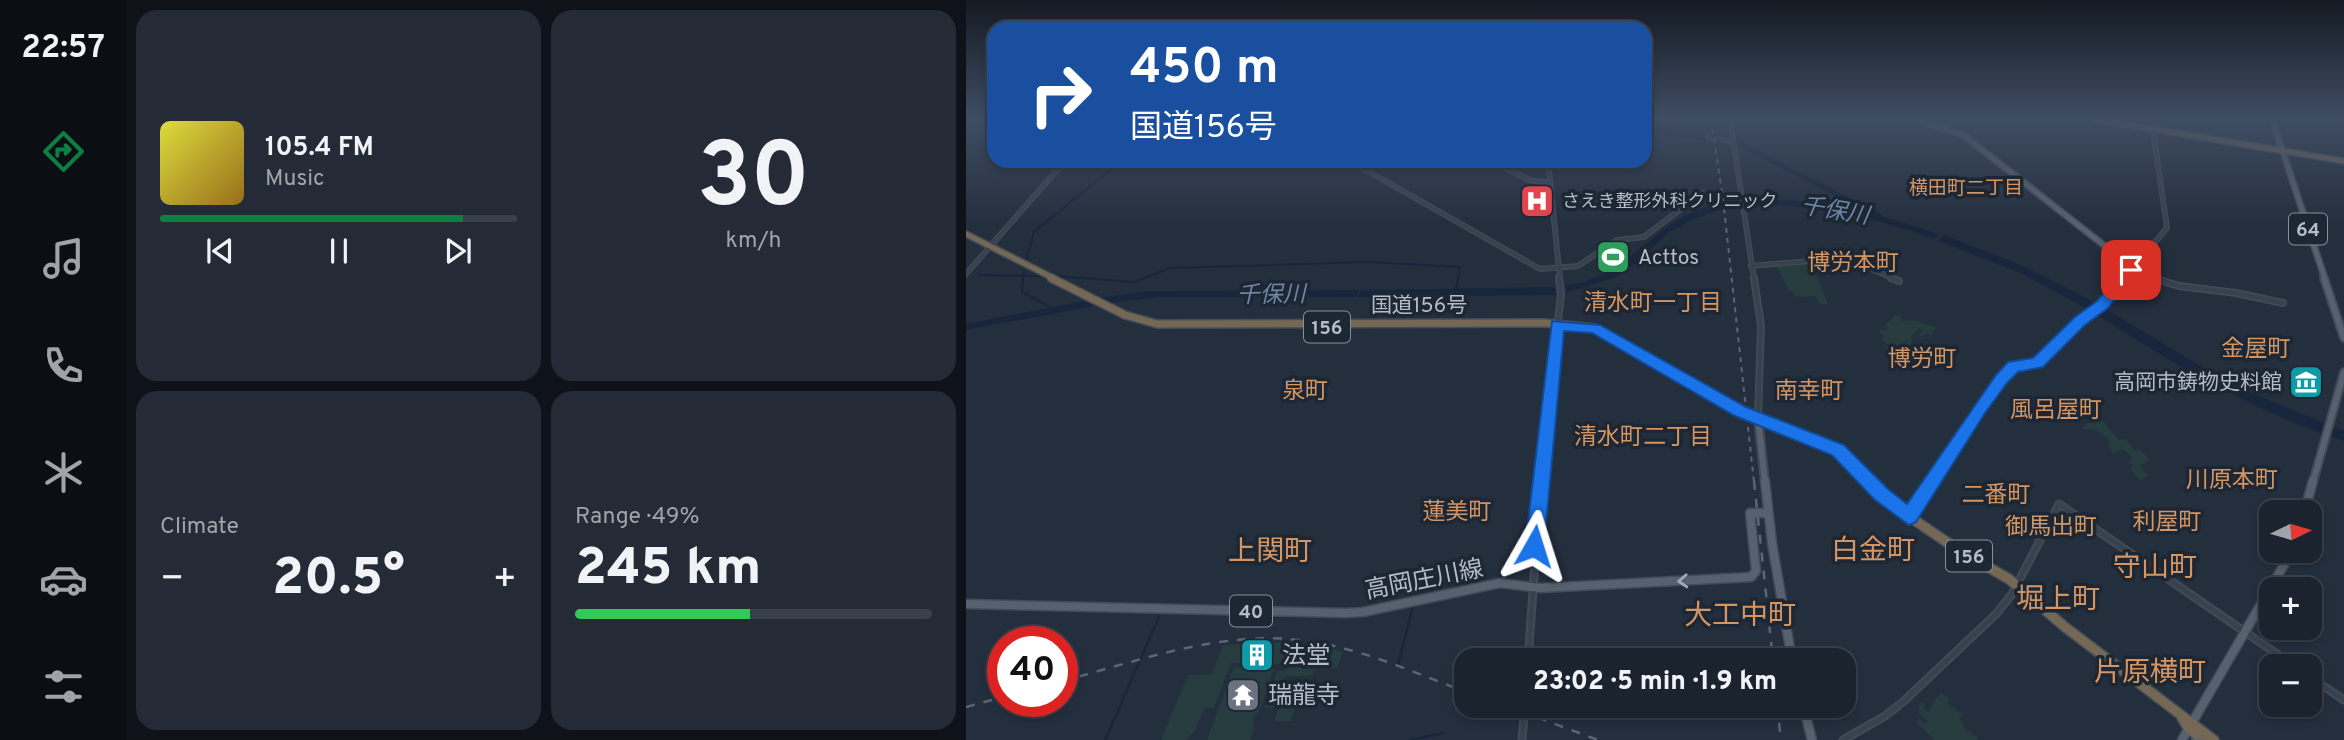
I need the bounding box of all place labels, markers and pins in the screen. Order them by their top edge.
hospital icon: さえき整形外科クリニック [1518,182,1556,220]
place label: さえき整形外科クリニック [1562,191,1777,214]
sports icon: Acttos [1594,238,1632,276]
pin [2101,240,2161,300]
place label: Acttos [1638,245,1699,272]
museum icon: 高岡市鋳物史料館 [2287,363,2325,401]
place label: 高岡市鋳物史料館 [2114,370,2282,397]
building icon: 法堂 [1238,636,1276,674]
place label: 法堂 [1282,642,1330,672]
temple icon: 瑞龍寺 [1224,676,1262,714]
place label: 瑞龍寺 [1268,682,1340,712]

